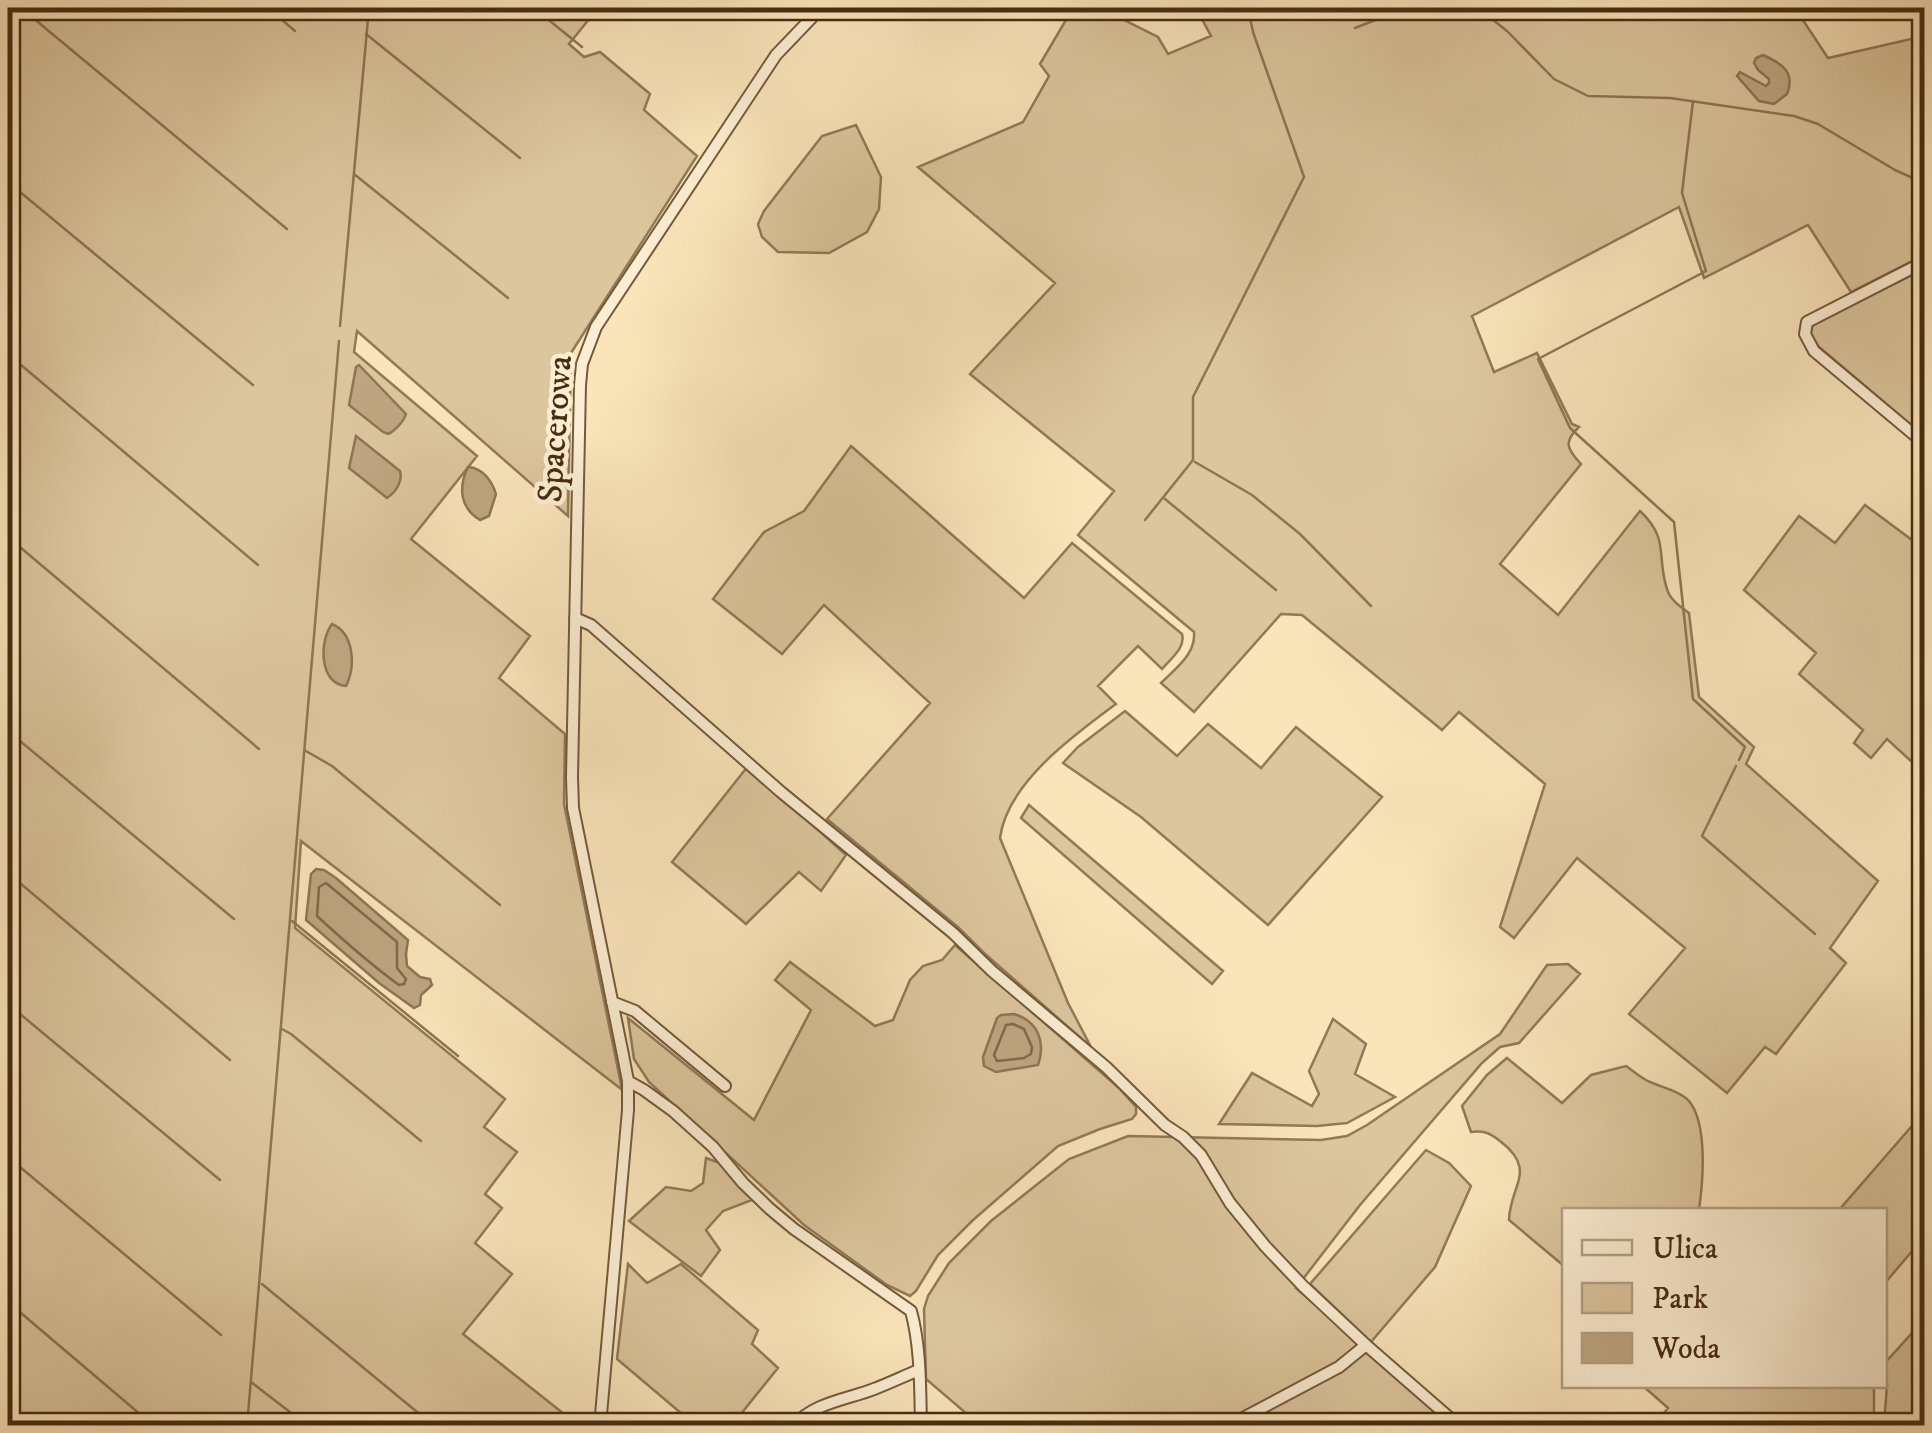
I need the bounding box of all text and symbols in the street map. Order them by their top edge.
street label: Spacerowa [529,354,583,504]
legend [1562,1208,1887,1388]
text: Ulica [1652,1231,1718,1268]
text: Park [1652,1281,1708,1318]
text: Woda [1651,1331,1721,1368]

